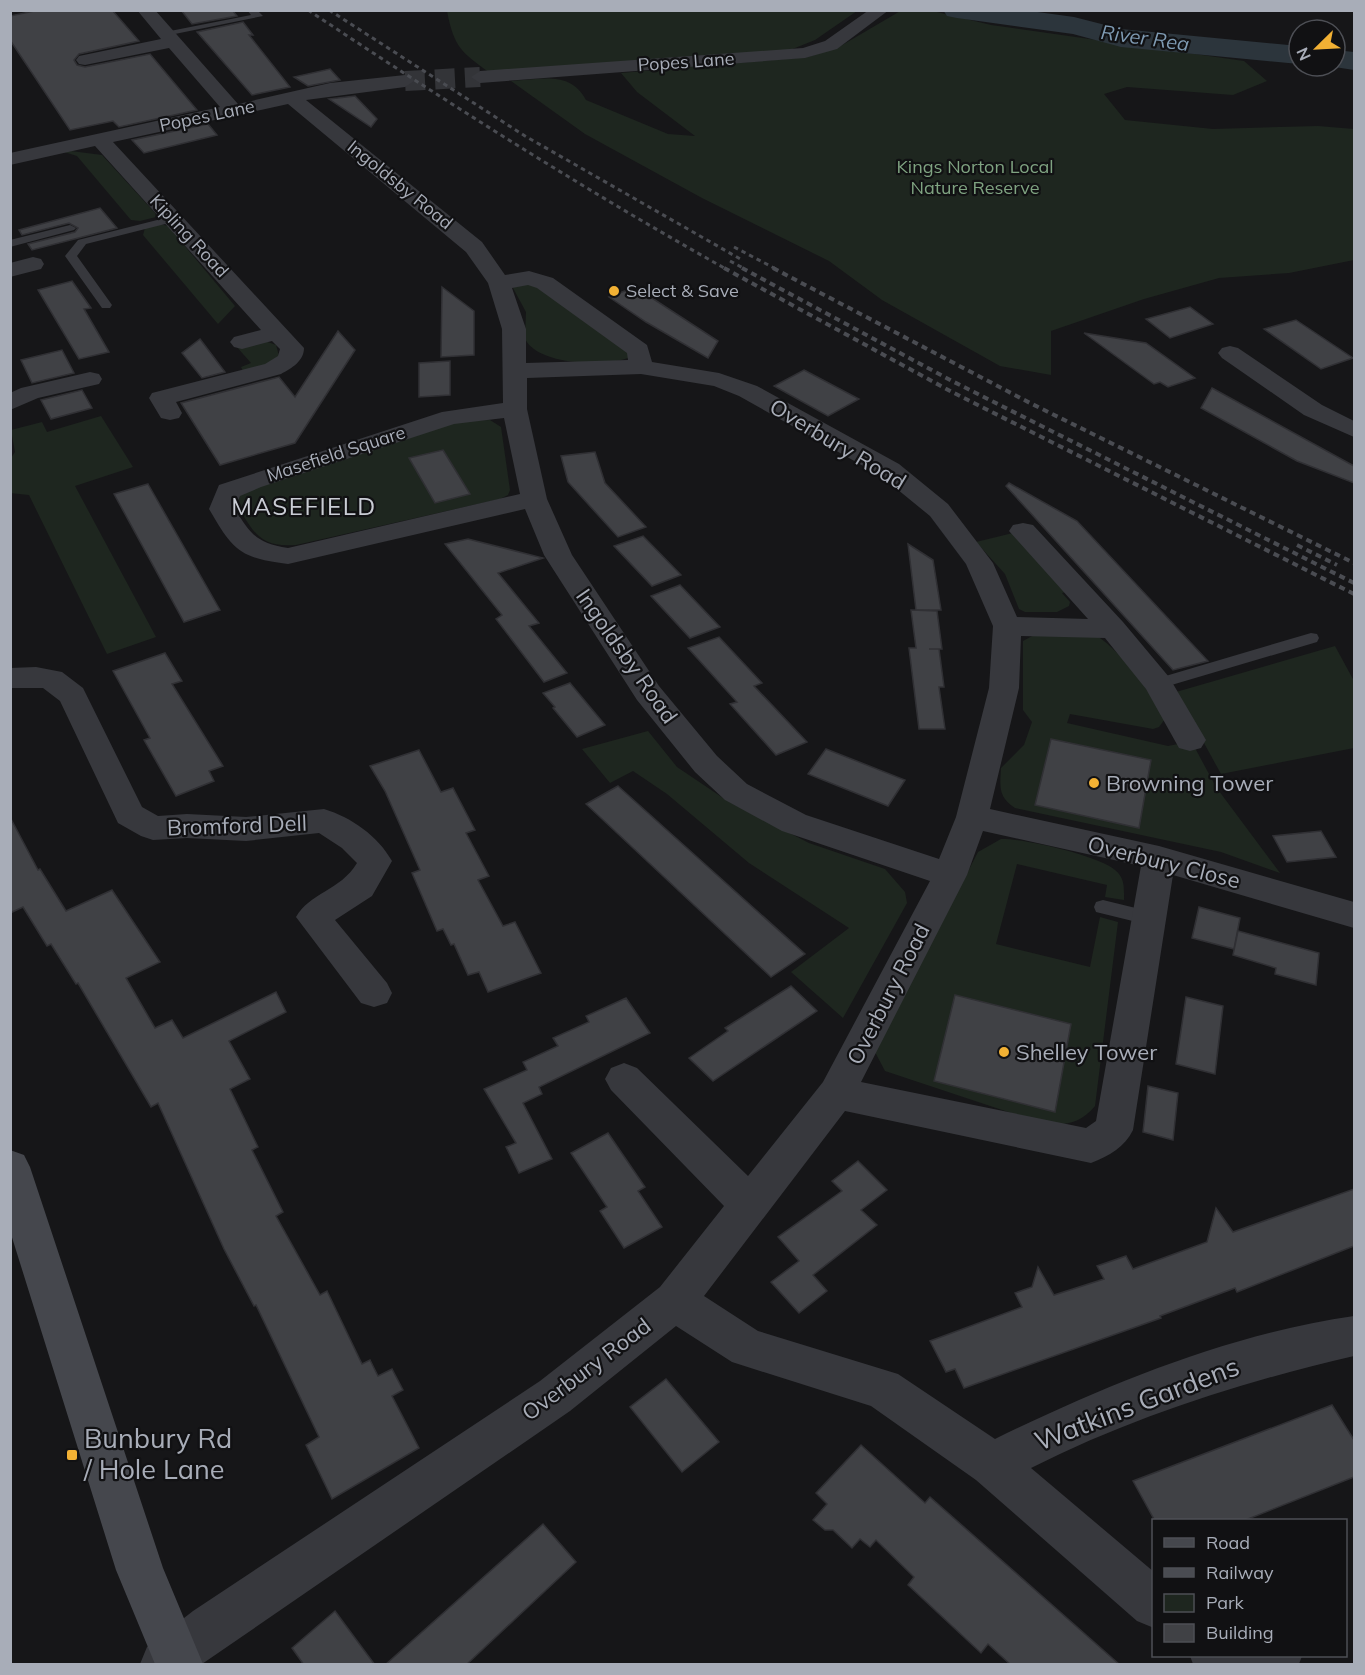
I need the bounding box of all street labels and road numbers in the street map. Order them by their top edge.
street label: Popes Lane [637,47,735,76]
street label: Popes Lane [157,94,257,137]
street label: Ingoldsby Road [343,135,458,234]
street label: Kipling Road [145,189,234,282]
street label: Overbury Road [765,392,911,496]
street label: Masefield Square [264,420,408,487]
street label: Ingoldsby Road [570,583,684,729]
street label: Bromford Dell [167,809,307,841]
street label: Overbury Close [1085,830,1243,894]
street label: Overbury Road [840,919,936,1069]
street label: Overbury Road [516,1311,656,1427]
street label: Watkins Gardens [1030,1348,1244,1458]

